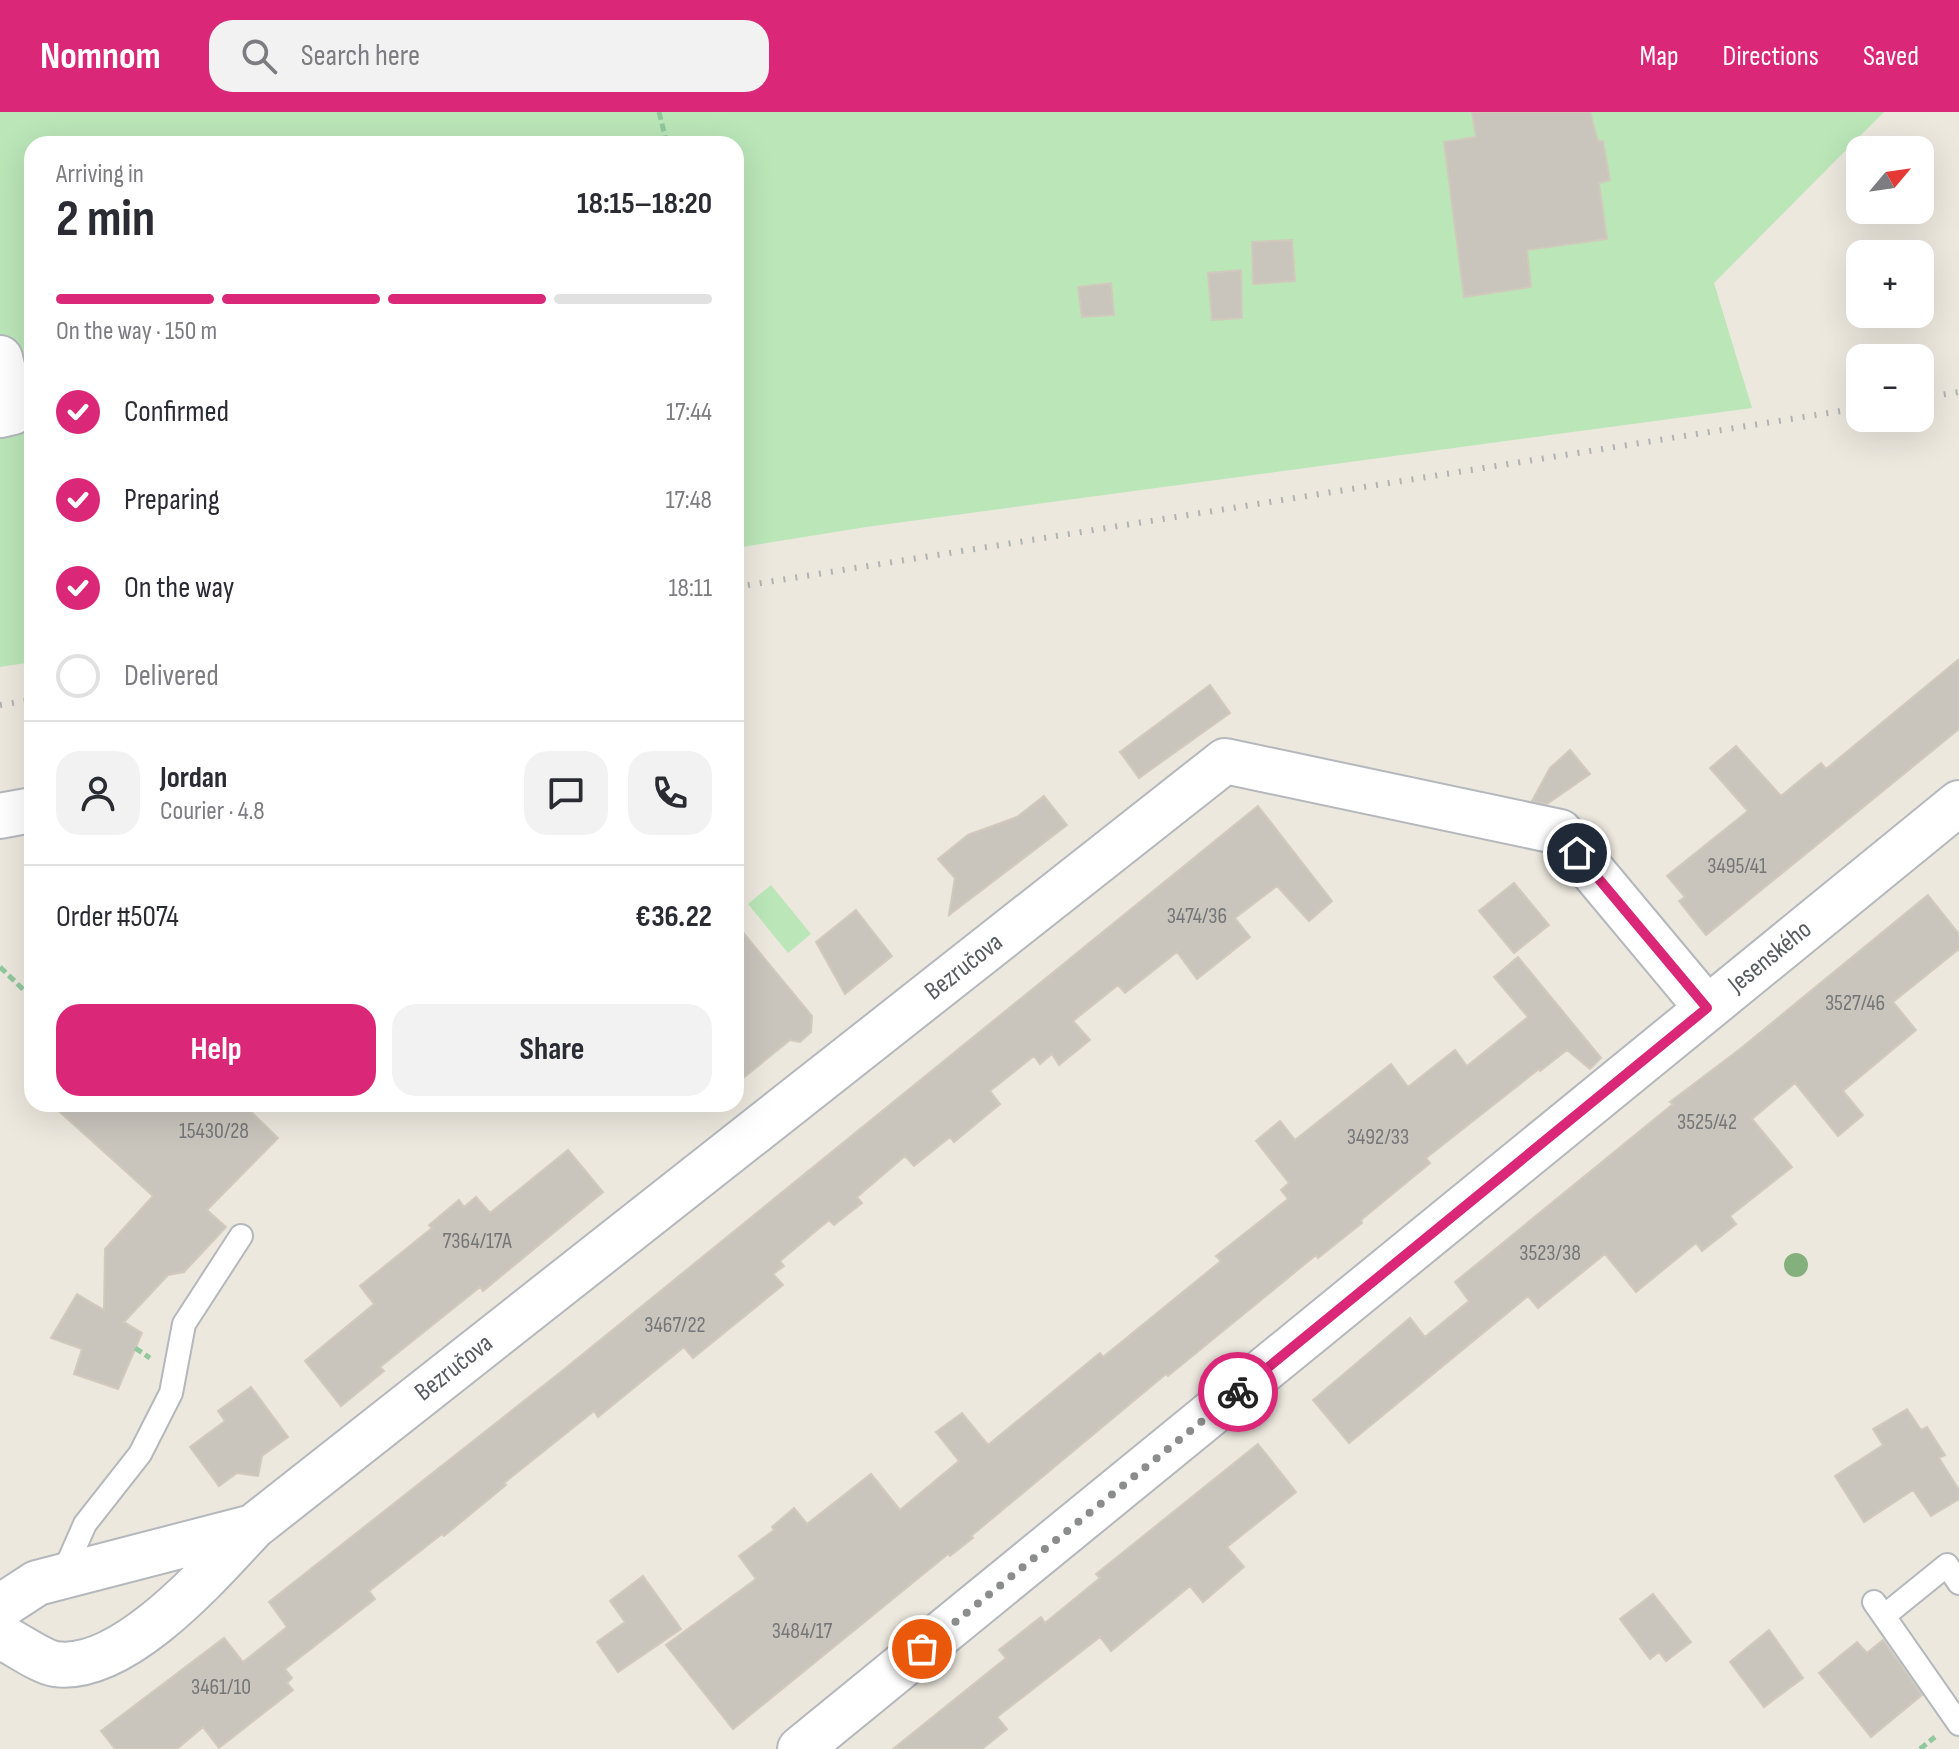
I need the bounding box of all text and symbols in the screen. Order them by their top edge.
search box [209,20,769,92]
text: Nomnom [40,34,161,79]
icon: search [237,34,281,78]
text: Search here [301,38,420,74]
text: Map [1640,40,1679,73]
text: Directions [1723,40,1819,73]
text: Saved [1863,40,1919,73]
north arrow [1846,136,1934,224]
map controls [1846,136,1934,432]
text: Arriving in [56,159,144,190]
text: 18:15–18:20 [577,186,712,222]
text: 2 min [56,188,155,251]
button: + [1846,240,1934,328]
text: On the way · 150 m [56,316,217,347]
button: − [1846,344,1934,432]
icon: check [56,390,100,434]
text: Confirmed [124,394,229,430]
text: 17:44 [666,397,712,428]
icon: check [56,478,100,522]
text: Preparing [124,482,220,518]
text: 17:48 [665,485,712,516]
icon: check [56,566,100,610]
text: On the way [124,570,234,606]
text: 18:11 [668,573,712,604]
text: Delivered [124,658,219,694]
button: person [56,751,140,835]
button: chat [524,751,608,835]
button: phone [628,751,712,835]
text: Jordan [160,760,227,796]
text: Courier · 4.8 [160,796,265,827]
pin [1543,819,1611,887]
icon: home [1555,831,1599,875]
house number: 3495/41 [1707,853,1767,880]
text: Order #5074 [56,899,179,935]
text: €36.22 [635,899,712,935]
house number: 3474/36 [1167,903,1227,930]
street label: Jesenského [1721,914,1818,1000]
street label: Bezručova [919,927,1009,1007]
house number: 3527/46 [1825,990,1885,1017]
button: Help [56,1004,376,1096]
button: Share [392,1004,712,1096]
house number: 3525/42 [1677,1109,1737,1136]
house number: 15430/28 [179,1118,249,1145]
house number: 3492/33 [1347,1124,1409,1151]
house number: 7364/17A [442,1228,512,1255]
house number: 3523/38 [1519,1240,1581,1267]
house number: 3467/22 [644,1312,706,1339]
street label: Bezručova [409,1328,499,1408]
courier [1198,1352,1278,1432]
icon: bike [1216,1370,1260,1414]
pin [888,1615,956,1683]
house number: 3484/17 [772,1618,833,1645]
icon: bag [900,1627,944,1671]
house number: 3461/10 [191,1674,251,1701]

